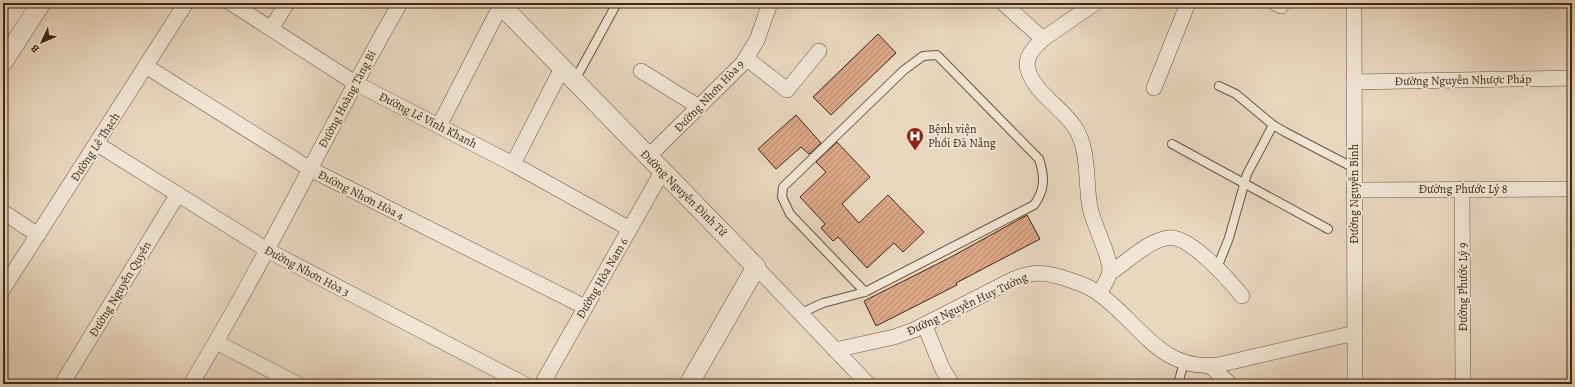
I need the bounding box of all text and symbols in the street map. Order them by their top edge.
north arrow [22,22,62,62]
text: B [27,41,43,56]
street label: Đường Hoàng Tăng Bí [314,47,380,151]
street label: Đường Nhơn Hòa 9 [670,56,748,136]
street label: Đường Nguyễn Nhược Pháp [1394,71,1532,89]
street label: Đường Lê Vĩnh Khanh [376,88,480,152]
street label: Đường Lê Thạch [67,109,124,185]
place label: Bệnh viện Phổi Đà Nẵng [928,121,996,151]
hospital icon: Bệnh viện Phổi Đà Nẵng [905,126,925,151]
street label: Đường Nguyễn Bính [1346,143,1362,244]
street label: Đường Nguyễn Đình Tứ [637,146,731,240]
street label: Đường Nhơn Hòa 4 [315,166,407,224]
street label: Đường Phước Lý 8 [1418,181,1508,197]
street label: Đường Hòa Nam 6 [572,234,632,321]
street label: Đường Nguyễn Quyền [85,238,155,340]
street label: Đường Nhơn Hòa 3 [262,242,352,300]
street label: Đường Phước Lý 9 [1455,243,1471,331]
street label: Đường Nguyễn Huy Tưởng [904,269,1030,339]

